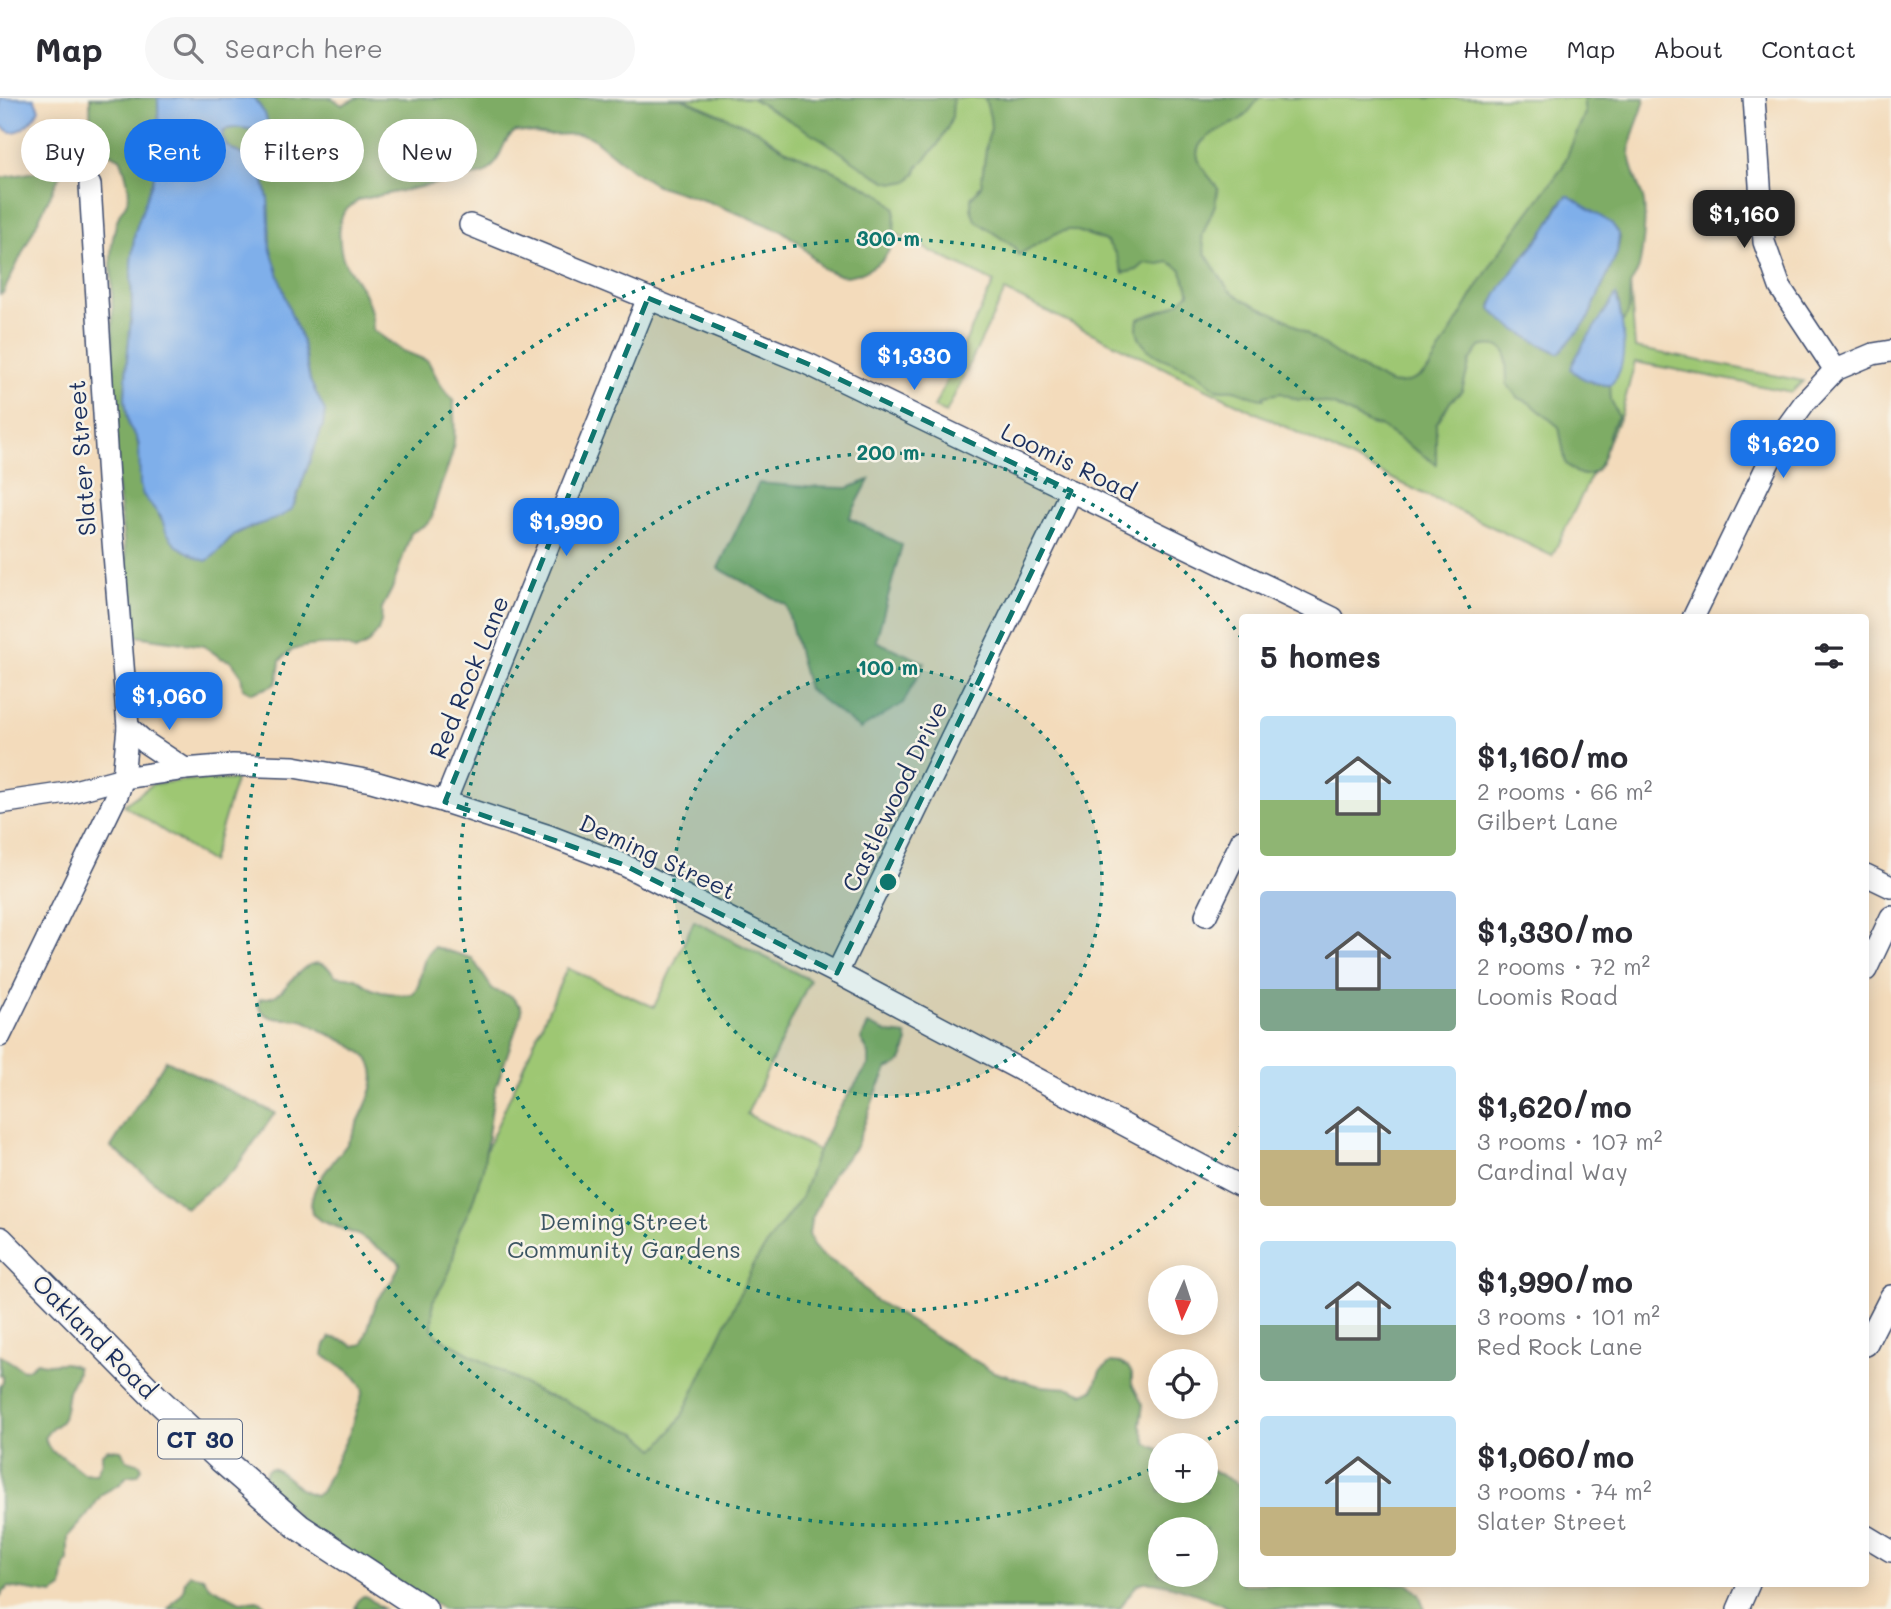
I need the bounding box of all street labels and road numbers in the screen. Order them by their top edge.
street label: Slater Street [60,379,102,537]
street label: Loomis Road [996,415,1142,507]
street label: Red Rock Lane [421,591,515,763]
street label: Castlewood Drive [834,695,954,897]
street label: Deming Street [575,806,741,906]
street label: Oakland Road [26,1267,164,1405]
road number: CT 30 [158,1420,242,1458]

